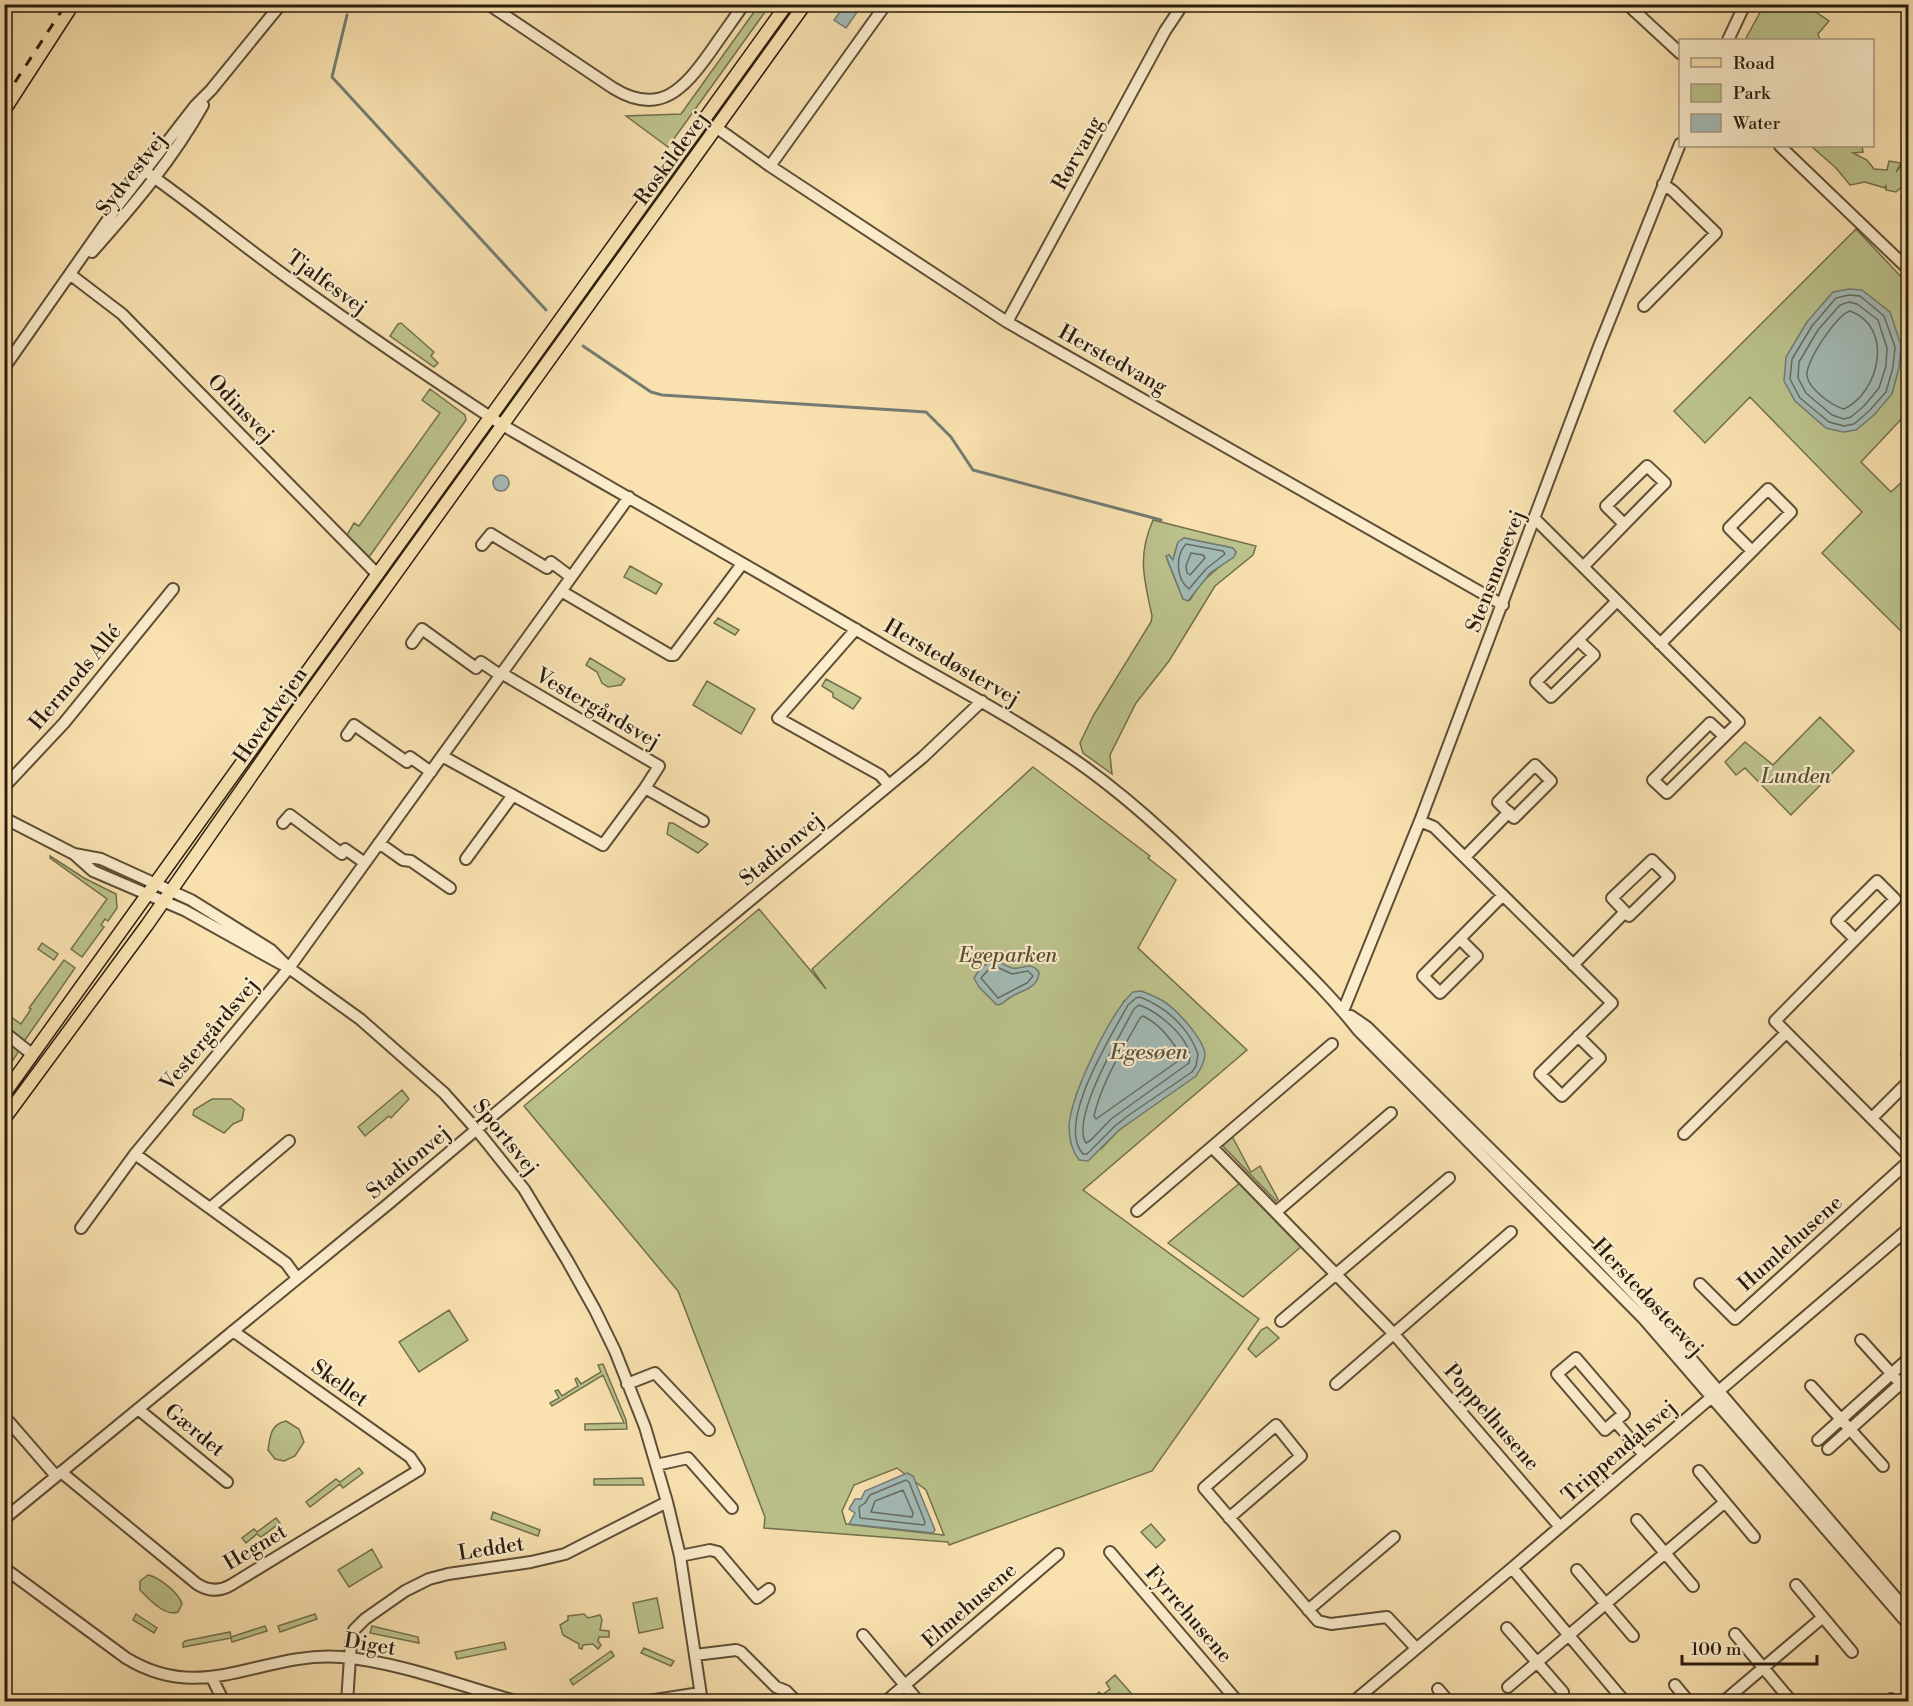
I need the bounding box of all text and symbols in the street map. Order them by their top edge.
legend [1679,39,1874,147]
text: Road [1733,52,1776,75]
text: Park [1733,82,1772,105]
street label: Roskildevej [629,107,715,211]
street label: Rørvang [1047,112,1109,195]
text: Water [1732,112,1781,135]
street label: Sydvestvej [91,128,172,222]
street label: Tjalfesvej [281,245,372,321]
street label: Herstedvang [1054,319,1172,400]
street label: Odinsvej [201,369,279,448]
street label: Stensmosevej [1461,506,1531,636]
street label: Herstedøstervej [879,614,1024,712]
street label: Hermods Allé [24,619,128,736]
street label: Hovedvejen [228,662,314,769]
street label: Vestergårdsvej [530,662,664,755]
park label: Lunden [1760,764,1831,790]
street label: Stadionvej [735,807,829,892]
park label: Egeparken [958,943,1058,969]
street label: Vestergårdsvej [154,973,265,1097]
water label: Egesøen [1109,1039,1189,1066]
street label: Sportsvej [467,1094,544,1181]
street label: Stadionvej [362,1120,456,1205]
street label: Humlehusene [1733,1190,1848,1297]
street label: Herstedøstervej [1586,1233,1709,1362]
street label: Skellet [306,1355,373,1413]
street label: Poppelhusene [1438,1359,1545,1476]
street label: Trippendalsvej [1557,1395,1682,1509]
street label: Gærdet [159,1399,230,1463]
street label: Hegnet [219,1519,292,1577]
street label: Leddet [456,1531,527,1567]
street label: Elmehusene [917,1558,1022,1654]
street label: Fyrrehusene [1139,1561,1238,1669]
street label: Diget [342,1628,398,1662]
scale bar [1682,1628,1817,1666]
text: 100 m [1691,1638,1742,1661]

